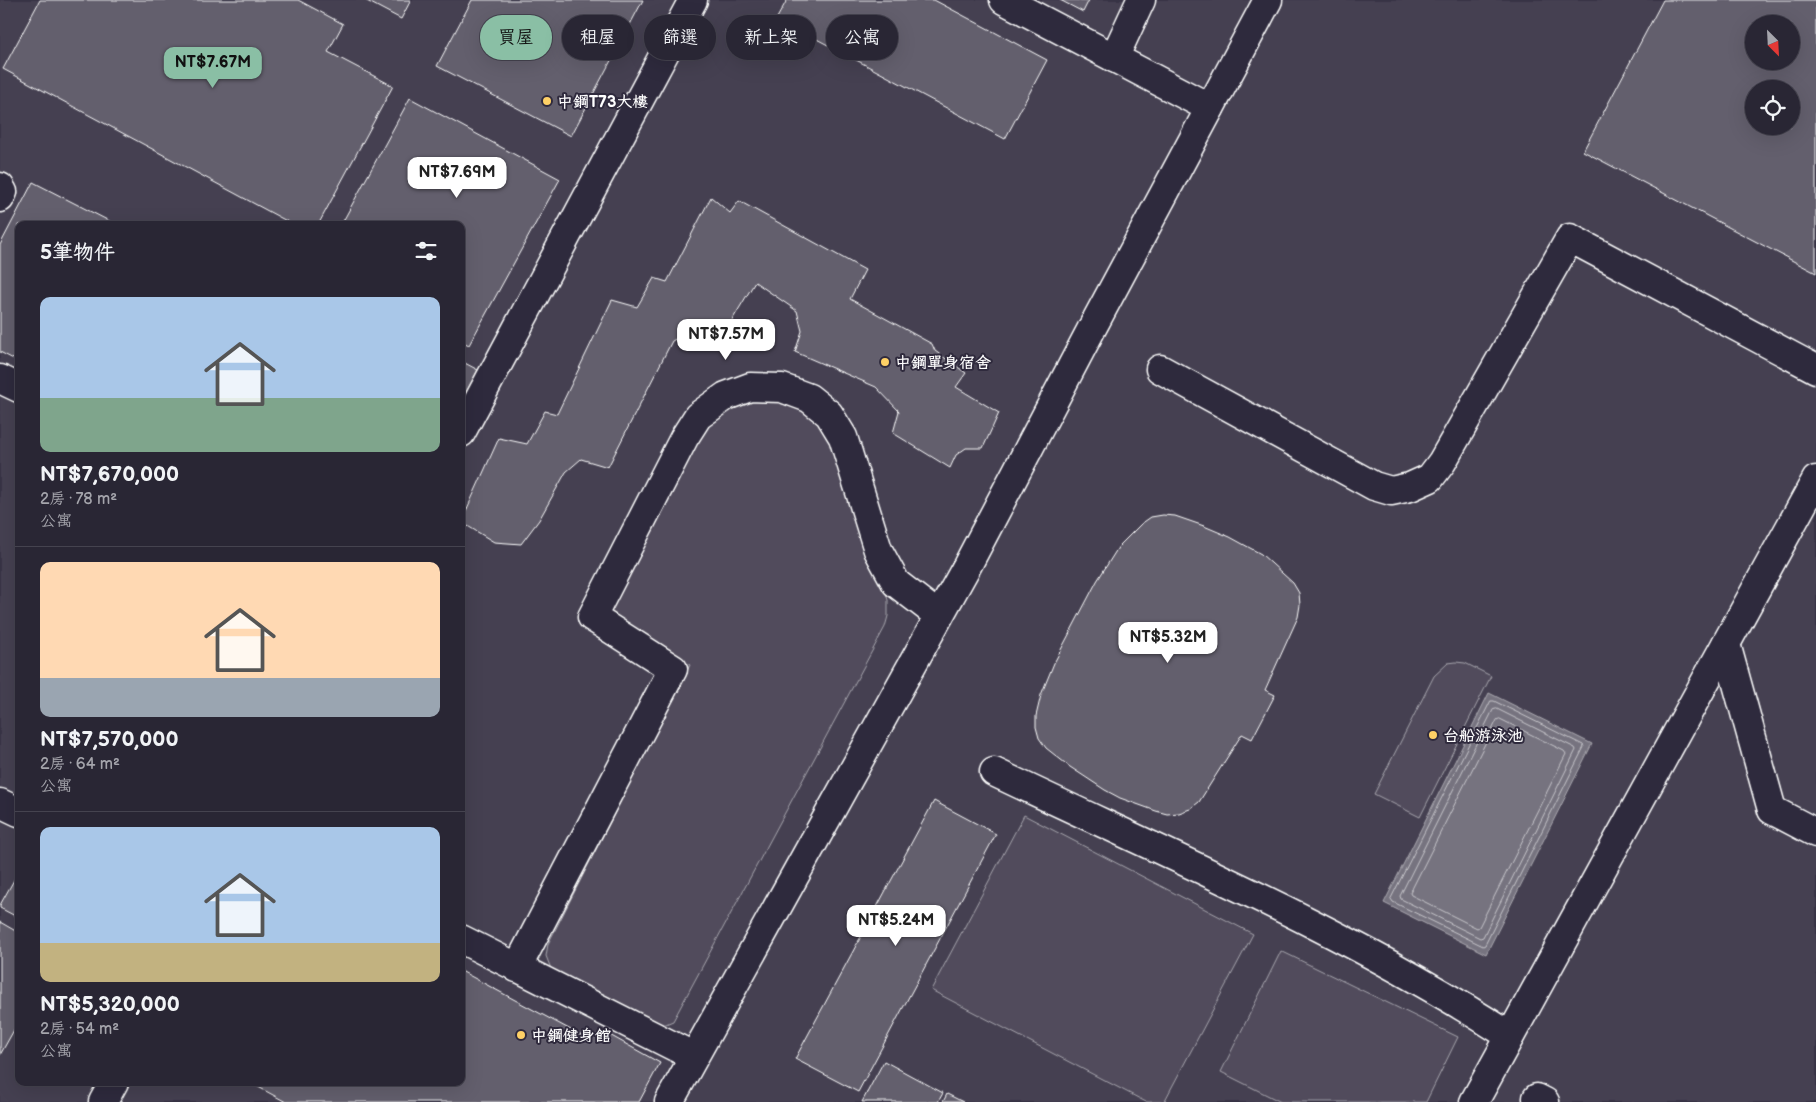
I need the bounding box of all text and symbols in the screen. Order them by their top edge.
chip: 買屋 [480,15,552,60]
chip: 租屋 [562,15,634,60]
chip: 篩選 [644,15,716,60]
chip: 新上架 [726,15,816,60]
chip: 公寓 [826,15,898,60]
north arrow [1745,15,1800,70]
map controls [1745,15,1800,135]
pin: NT$7.67M [161,46,265,89]
text: NT$7.67M [175,53,251,72]
button: locate [1745,80,1800,135]
place label: 中鋼T73大樓 [557,93,648,112]
marker: 中鋼T73大樓 [541,95,553,107]
pin: NT$7.69M [405,156,509,199]
text: NT$7.69M [419,163,495,182]
icon: filters [412,237,440,265]
text: 5筆物件 [40,240,115,265]
pin: NT$7.57M [674,318,778,361]
text: NT$7.57M [688,325,764,344]
icon: home [195,329,285,419]
place label: 中鋼單身宿舍 [895,354,991,373]
marker: 中鋼單身宿舍 [879,356,891,368]
text: NT$7,670,000 [40,462,179,487]
text: 2房 · 78 m² [40,490,117,509]
text: 公寓 [40,512,72,531]
icon: home [195,595,285,685]
pin: NT$5.32M [1116,622,1220,664]
text: NT$5.32M [1129,628,1207,647]
text: NT$7,570,000 [40,727,179,752]
place label: 台船游泳池 [1443,727,1523,746]
marker: 台船游泳池 [1427,729,1439,741]
text: 2房 · 64 m² [40,755,120,774]
text: 公寓 [40,777,72,796]
icon: home [195,860,285,950]
pin: NT$5.24M [844,904,948,947]
text: NT$5.24M [858,911,934,930]
text: NT$5,320,000 [40,992,180,1017]
text: 2房 · 54 m² [40,1020,119,1039]
place label: 中鋼健身館 [531,1027,611,1046]
marker: 中鋼健身館 [515,1029,527,1041]
text: 公寓 [40,1042,72,1061]

